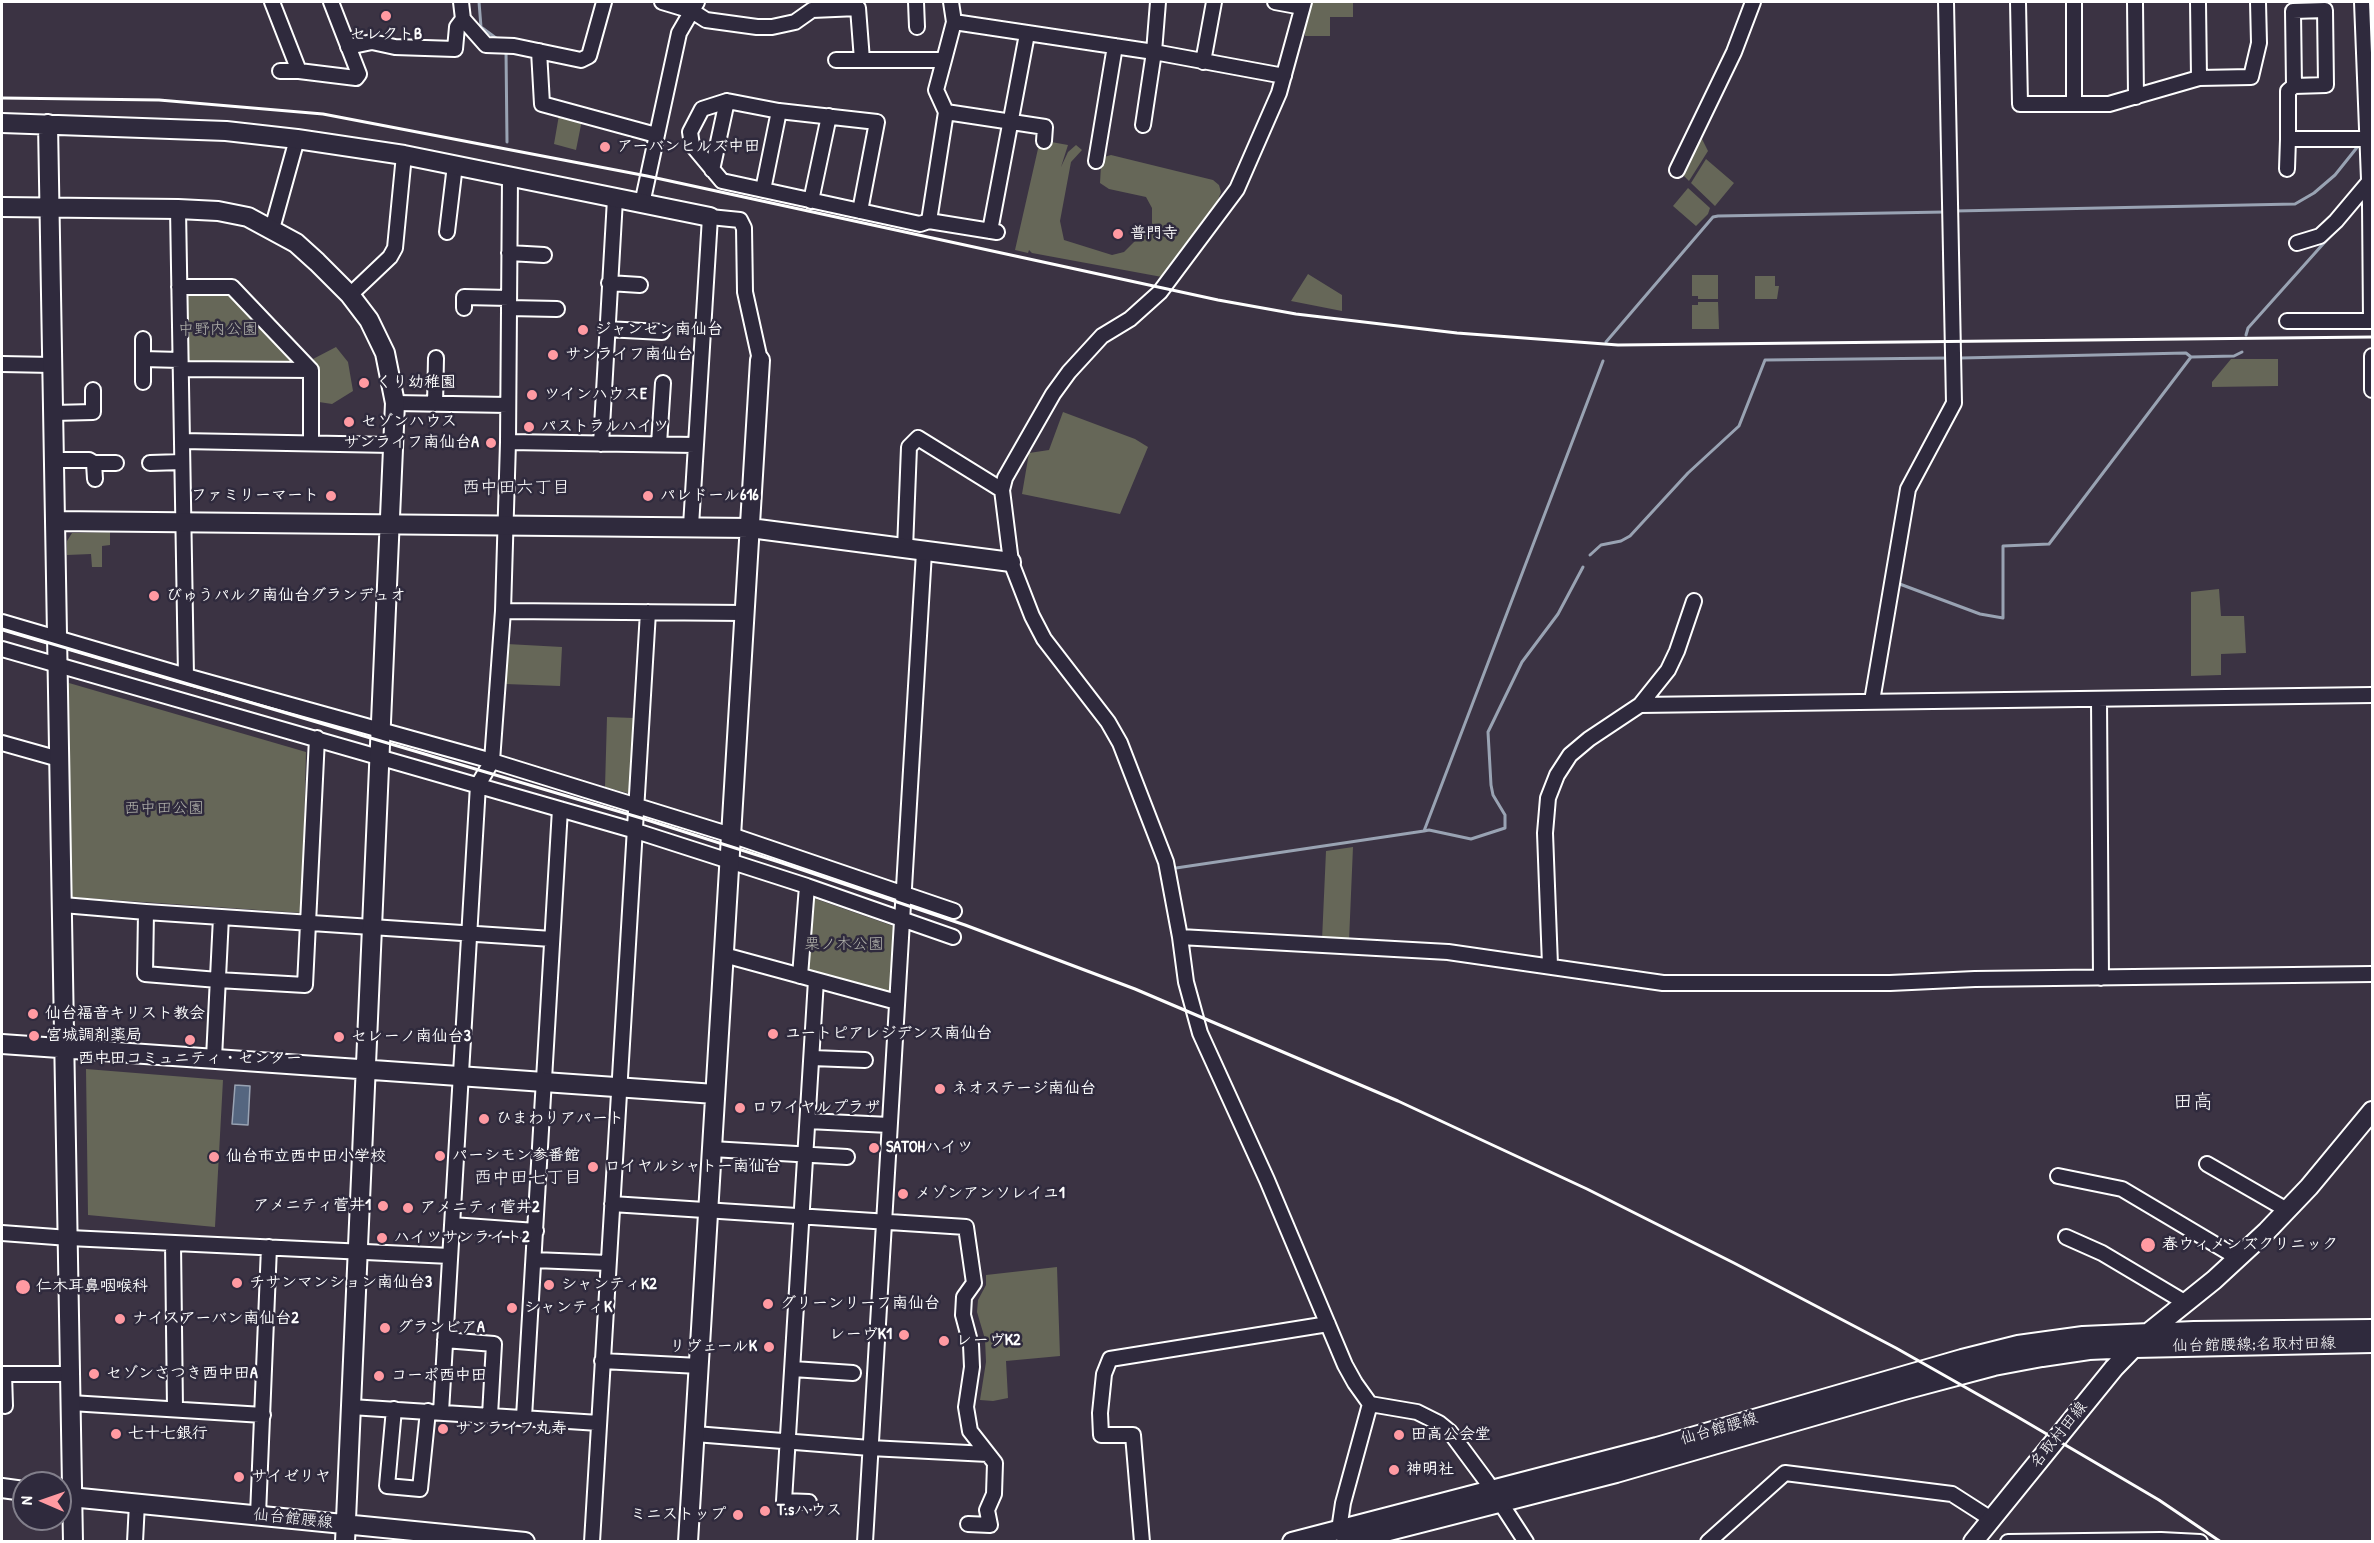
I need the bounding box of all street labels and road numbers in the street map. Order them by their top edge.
street label: 仙台館腰線;名取村田線 [2172,1334,2336,1356]
street label: 名取村田線 [2026,1398,2092,1472]
street label: 仙台館腰線 [1678,1409,1760,1449]
street label: 仙台館腰線 [252,1505,334,1533]

